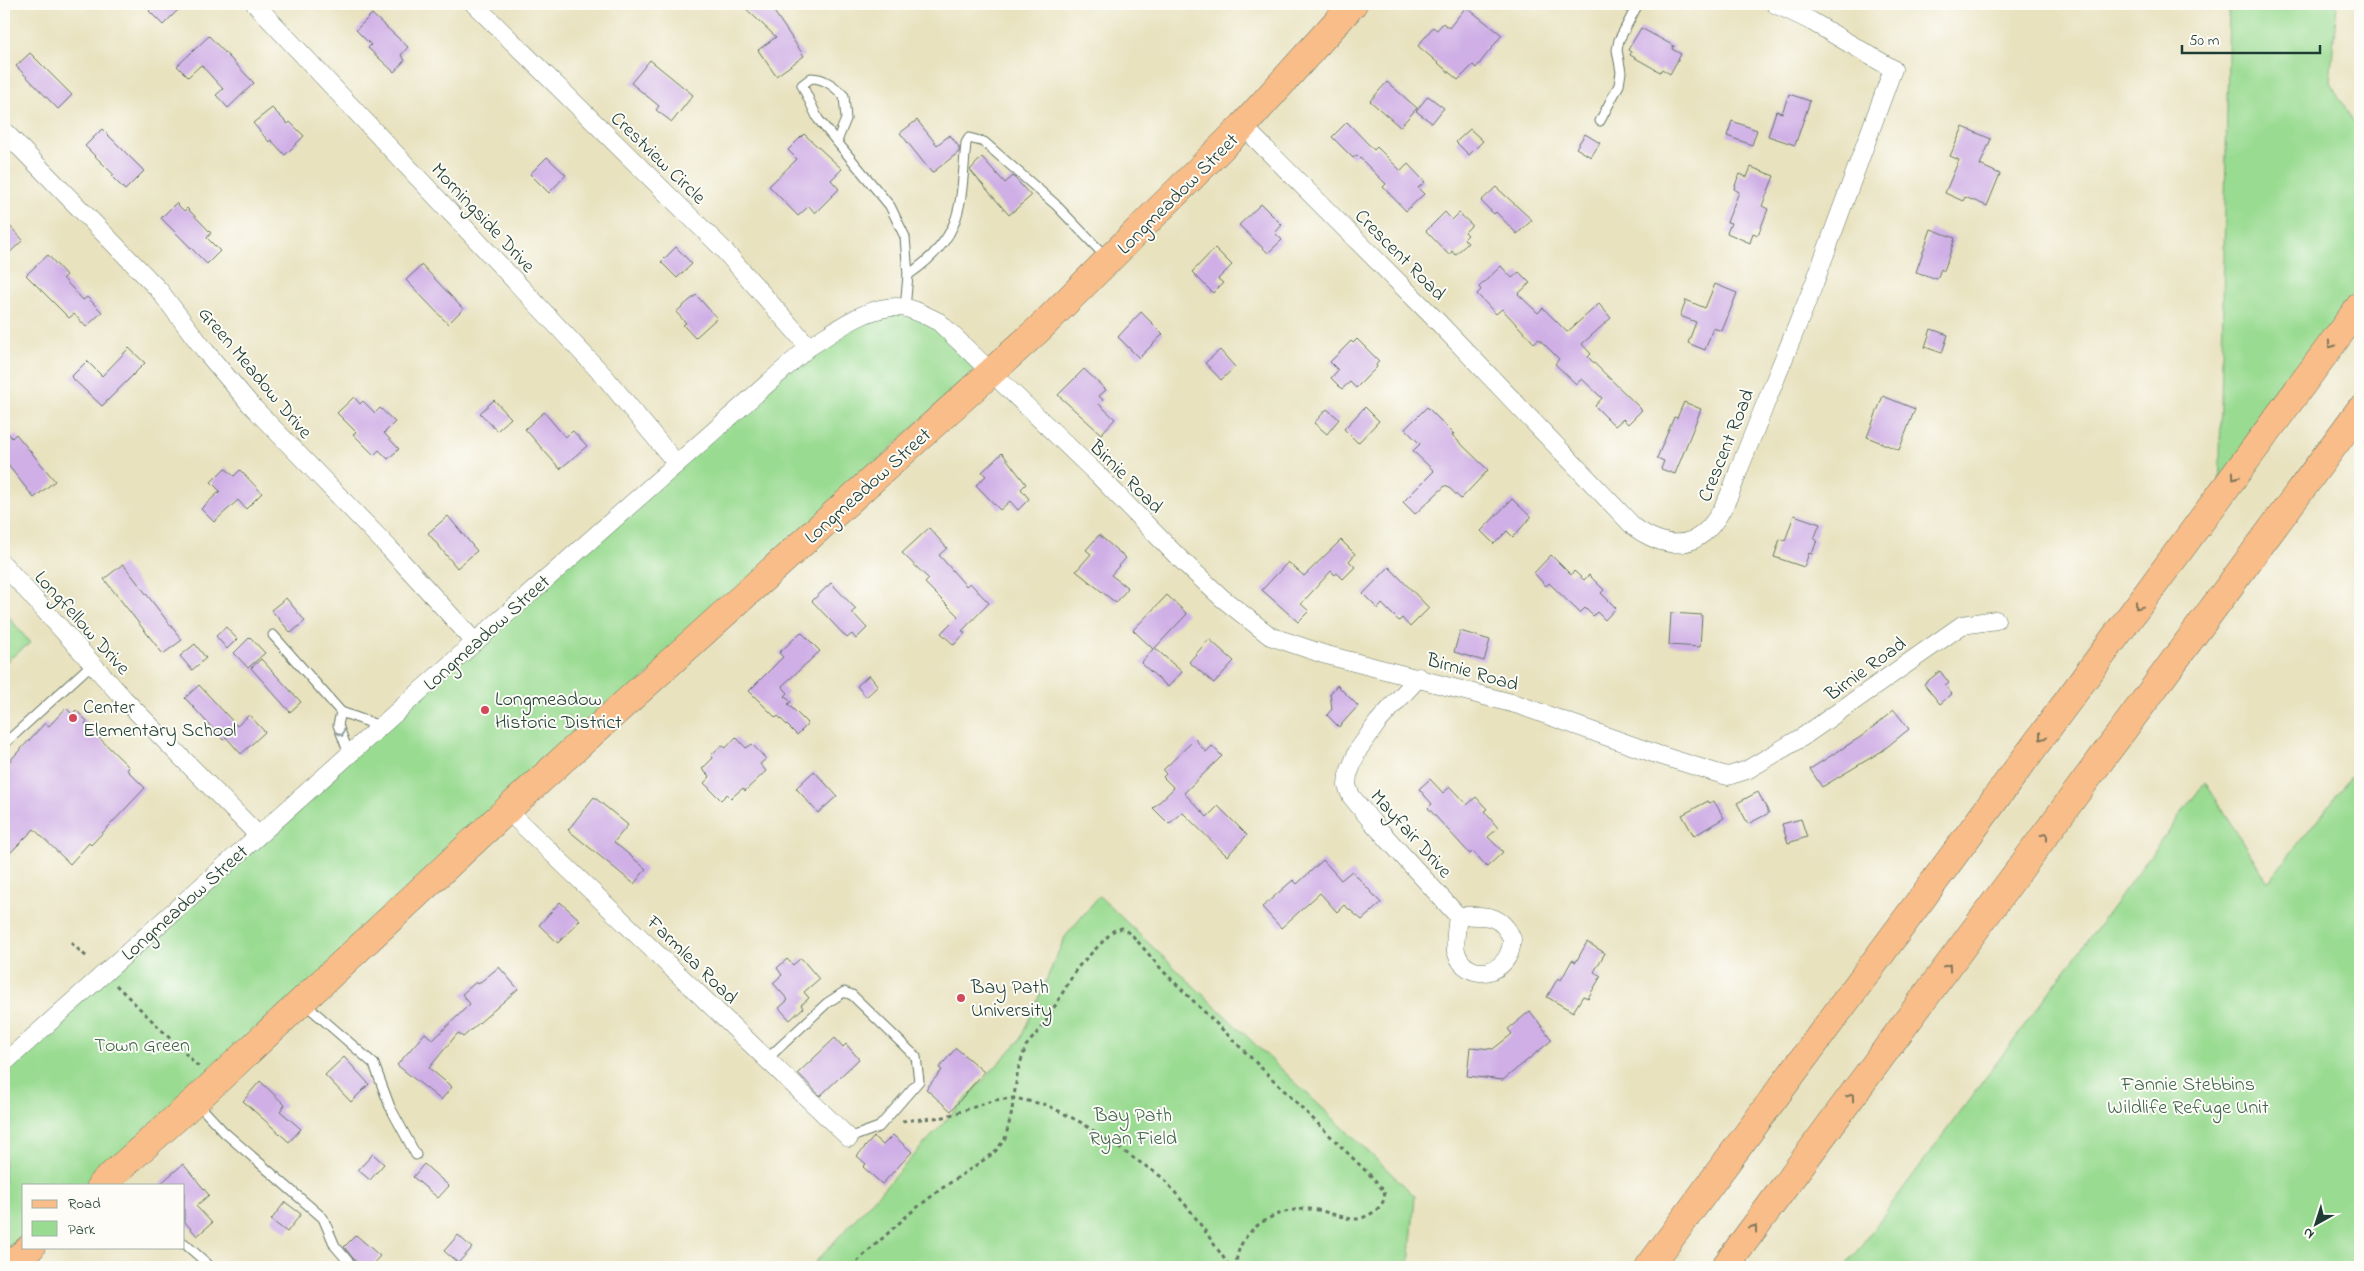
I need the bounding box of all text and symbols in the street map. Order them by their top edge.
scale bar [2182,22,2319,54]
text: 50 m [2189,30,2220,52]
street label: Crestview Circle [603,105,712,212]
street label: Longmeadow Street [1111,127,1247,263]
street label: Morningside Drive [422,157,541,281]
street label: Crescent Road [1347,203,1452,308]
street label: Green Meadow Drive [190,301,318,446]
one-way arrow [2329,339,2337,348]
street label: Crescent Road [1692,385,1763,507]
street label: Longmeadow Street [799,422,939,553]
street label: Birnie Road [1081,434,1169,521]
one-way arrow [2232,470,2241,480]
street label: Longfellow Drive [25,565,136,683]
street label: Longmeadow Street [418,569,558,700]
one-way arrow [2135,600,2144,610]
street label: Birnie Road [1819,631,1913,710]
street label: Birnie Road [1422,646,1522,700]
place label: Longmeadow Historic District [495,686,622,738]
place label: Center Elementary School [83,694,236,746]
marker: Longmeadow Historic District [479,704,491,716]
marker: Center Elementary School [67,712,79,724]
one-way arrow [335,729,345,737]
one-way arrow [2039,731,2047,740]
street label: Mayfair Drive [1362,784,1458,886]
one-way arrow [2039,833,2047,842]
street label: Longmeadow Street [116,839,256,970]
street label: Farmlea Road [638,909,743,1012]
one-way arrow [1942,964,1950,973]
place label: Bay Path University [970,974,1052,1026]
marker: Bay Path University [955,992,967,1004]
park label: Town Green [94,1032,190,1061]
park label: Fannie Stebbins Wildlife Refuge Unit [2107,1071,2269,1124]
one-way arrow [1845,1093,1854,1103]
park label: Bay Path Ryan Field [1089,1102,1177,1154]
legend [22,1184,185,1248]
text: Road [68,1193,101,1215]
north arrow [2292,1198,2342,1248]
text: Park [68,1219,96,1241]
text: N [2298,1222,2319,1244]
one-way arrow [1749,1225,1757,1234]

